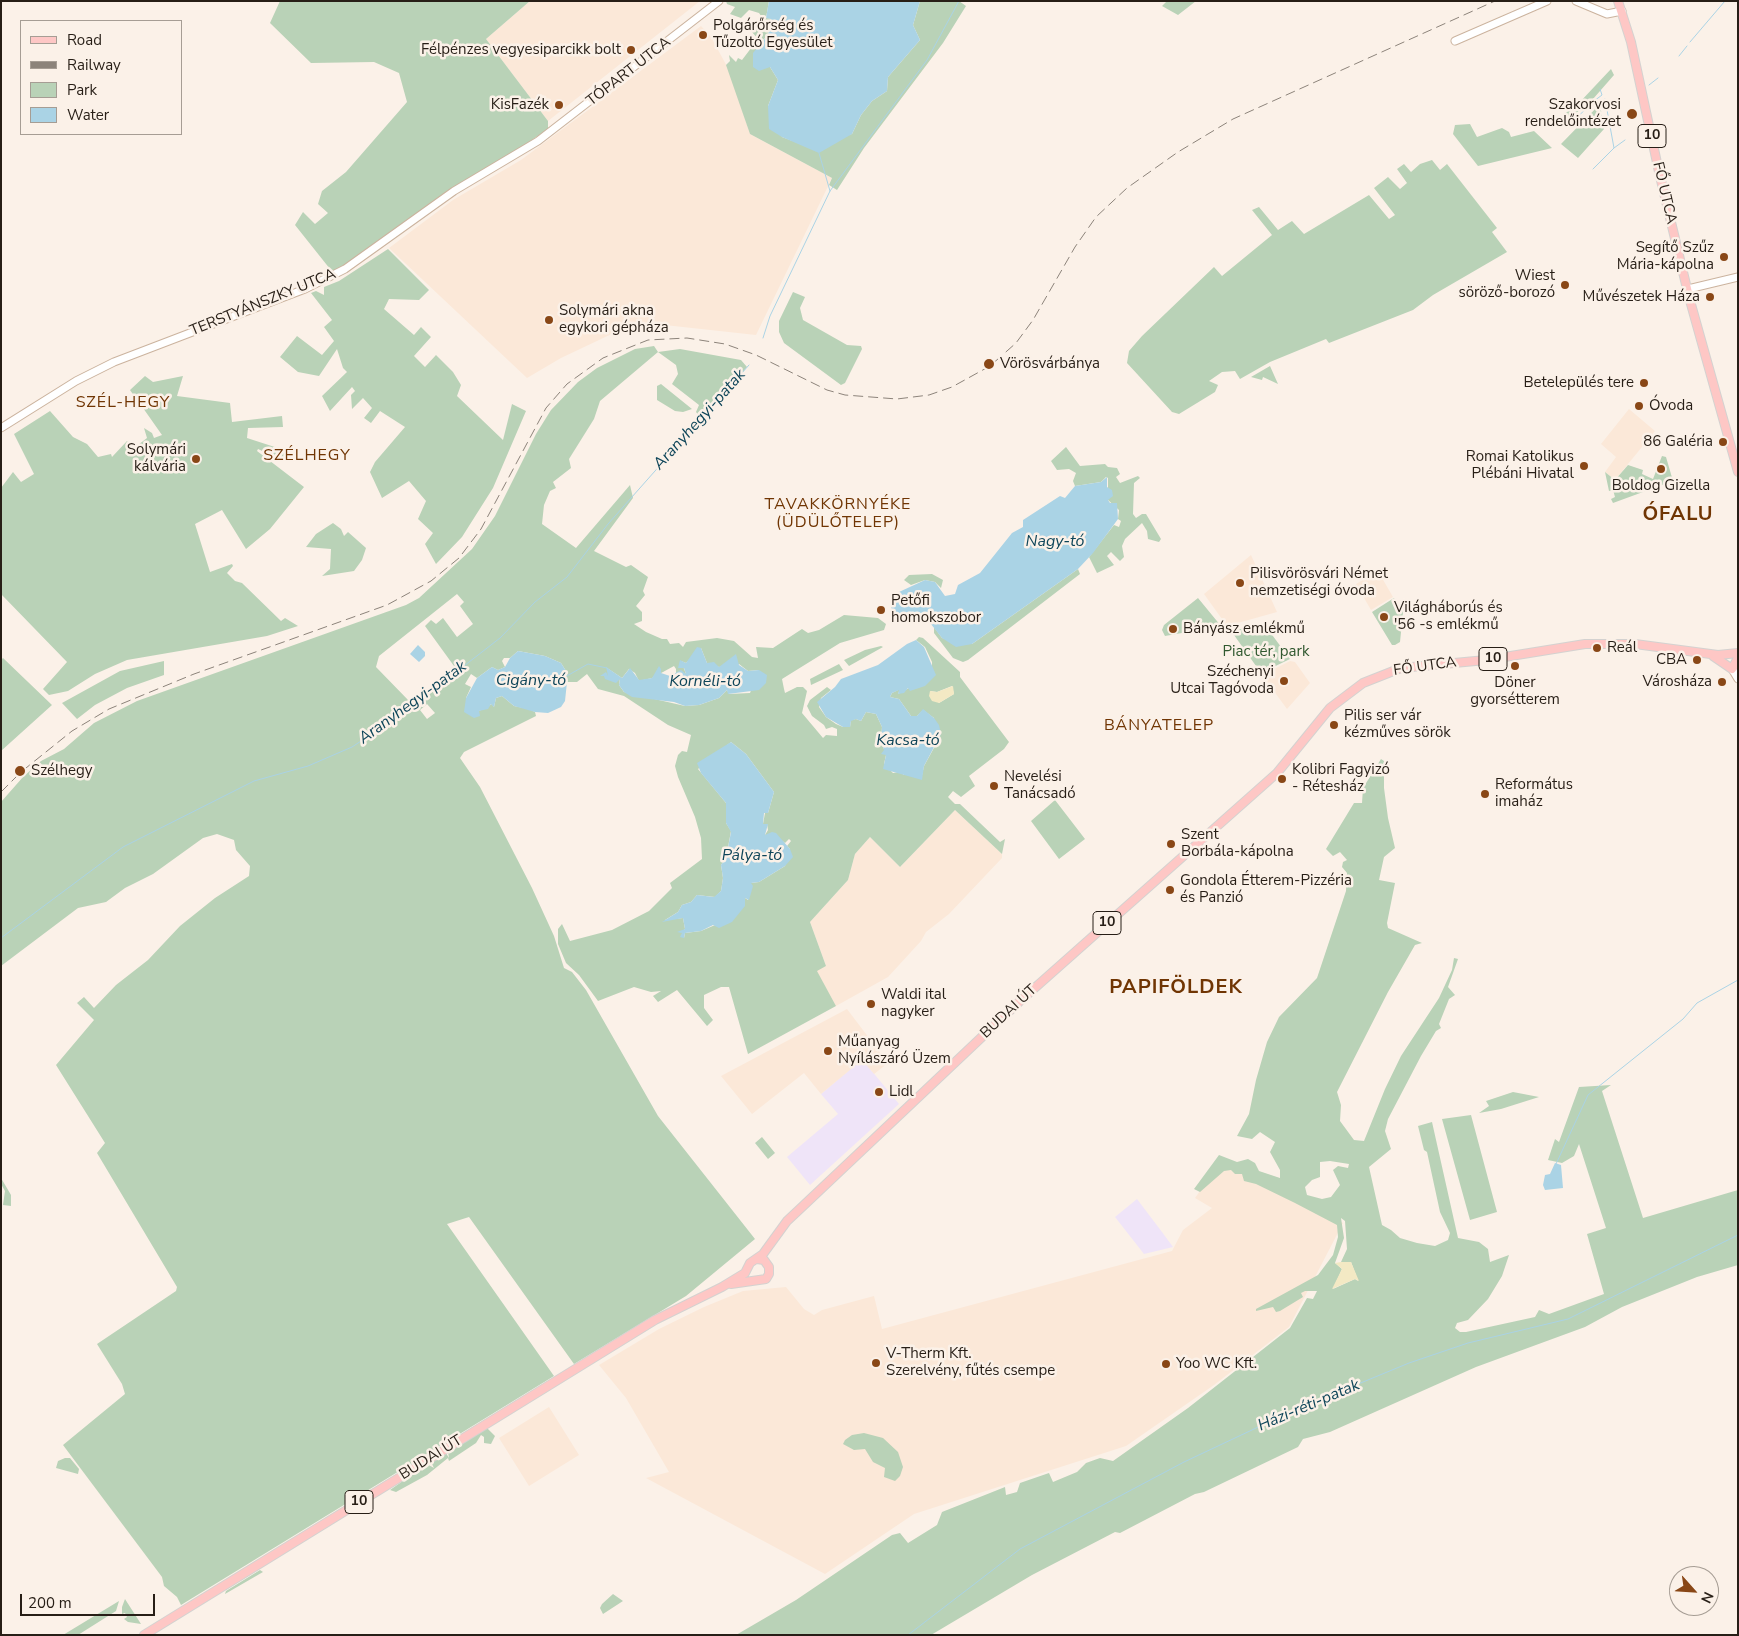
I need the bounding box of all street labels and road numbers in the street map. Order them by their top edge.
street label: TÓPART UTCA [583,34,675,110]
road number: 10 [1638,124,1666,148]
street label: FŐ UTCA [1648,160,1680,226]
street label: TERSTYÁNSZKY UTCA [187,265,339,341]
road number: 10 [1479,648,1507,671]
street label: FŐ UTCA [1392,654,1458,680]
road number: 10 [1093,911,1121,934]
street label: BUDAI ÚT [977,981,1041,1043]
street label: BUDAI ÚT [396,1432,466,1484]
road number: 10 [345,1490,373,1514]

